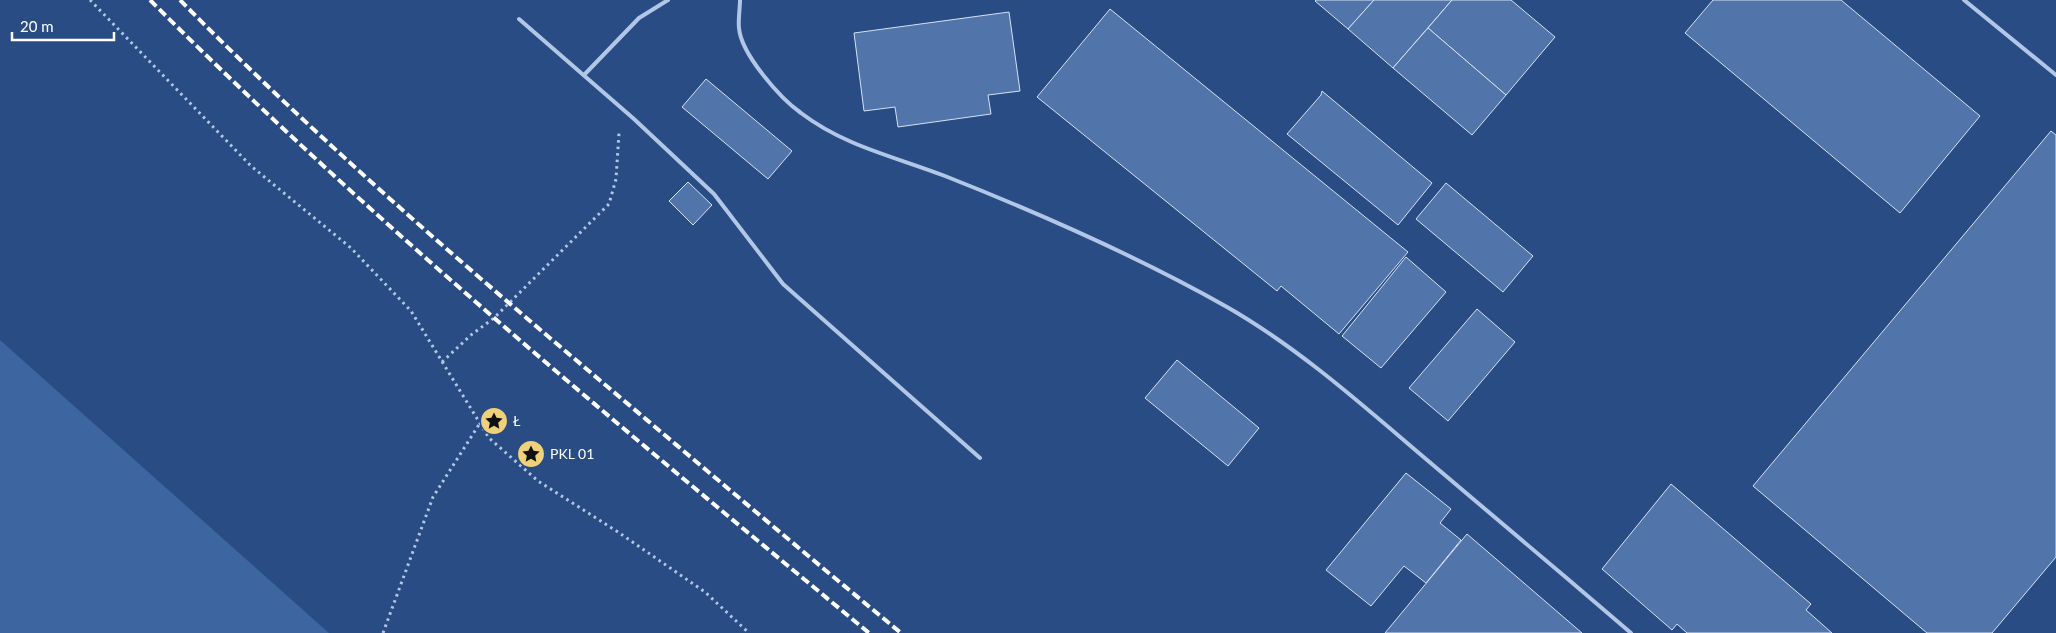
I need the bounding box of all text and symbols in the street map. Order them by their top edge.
scale bar [12,10,115,42]
text: 20 m [20,17,54,35]
place icon: Ł [479,406,509,436]
place label: Ł [513,412,521,429]
place icon: PKL 01 [516,439,546,469]
place label: PKL 01 [550,445,594,462]

